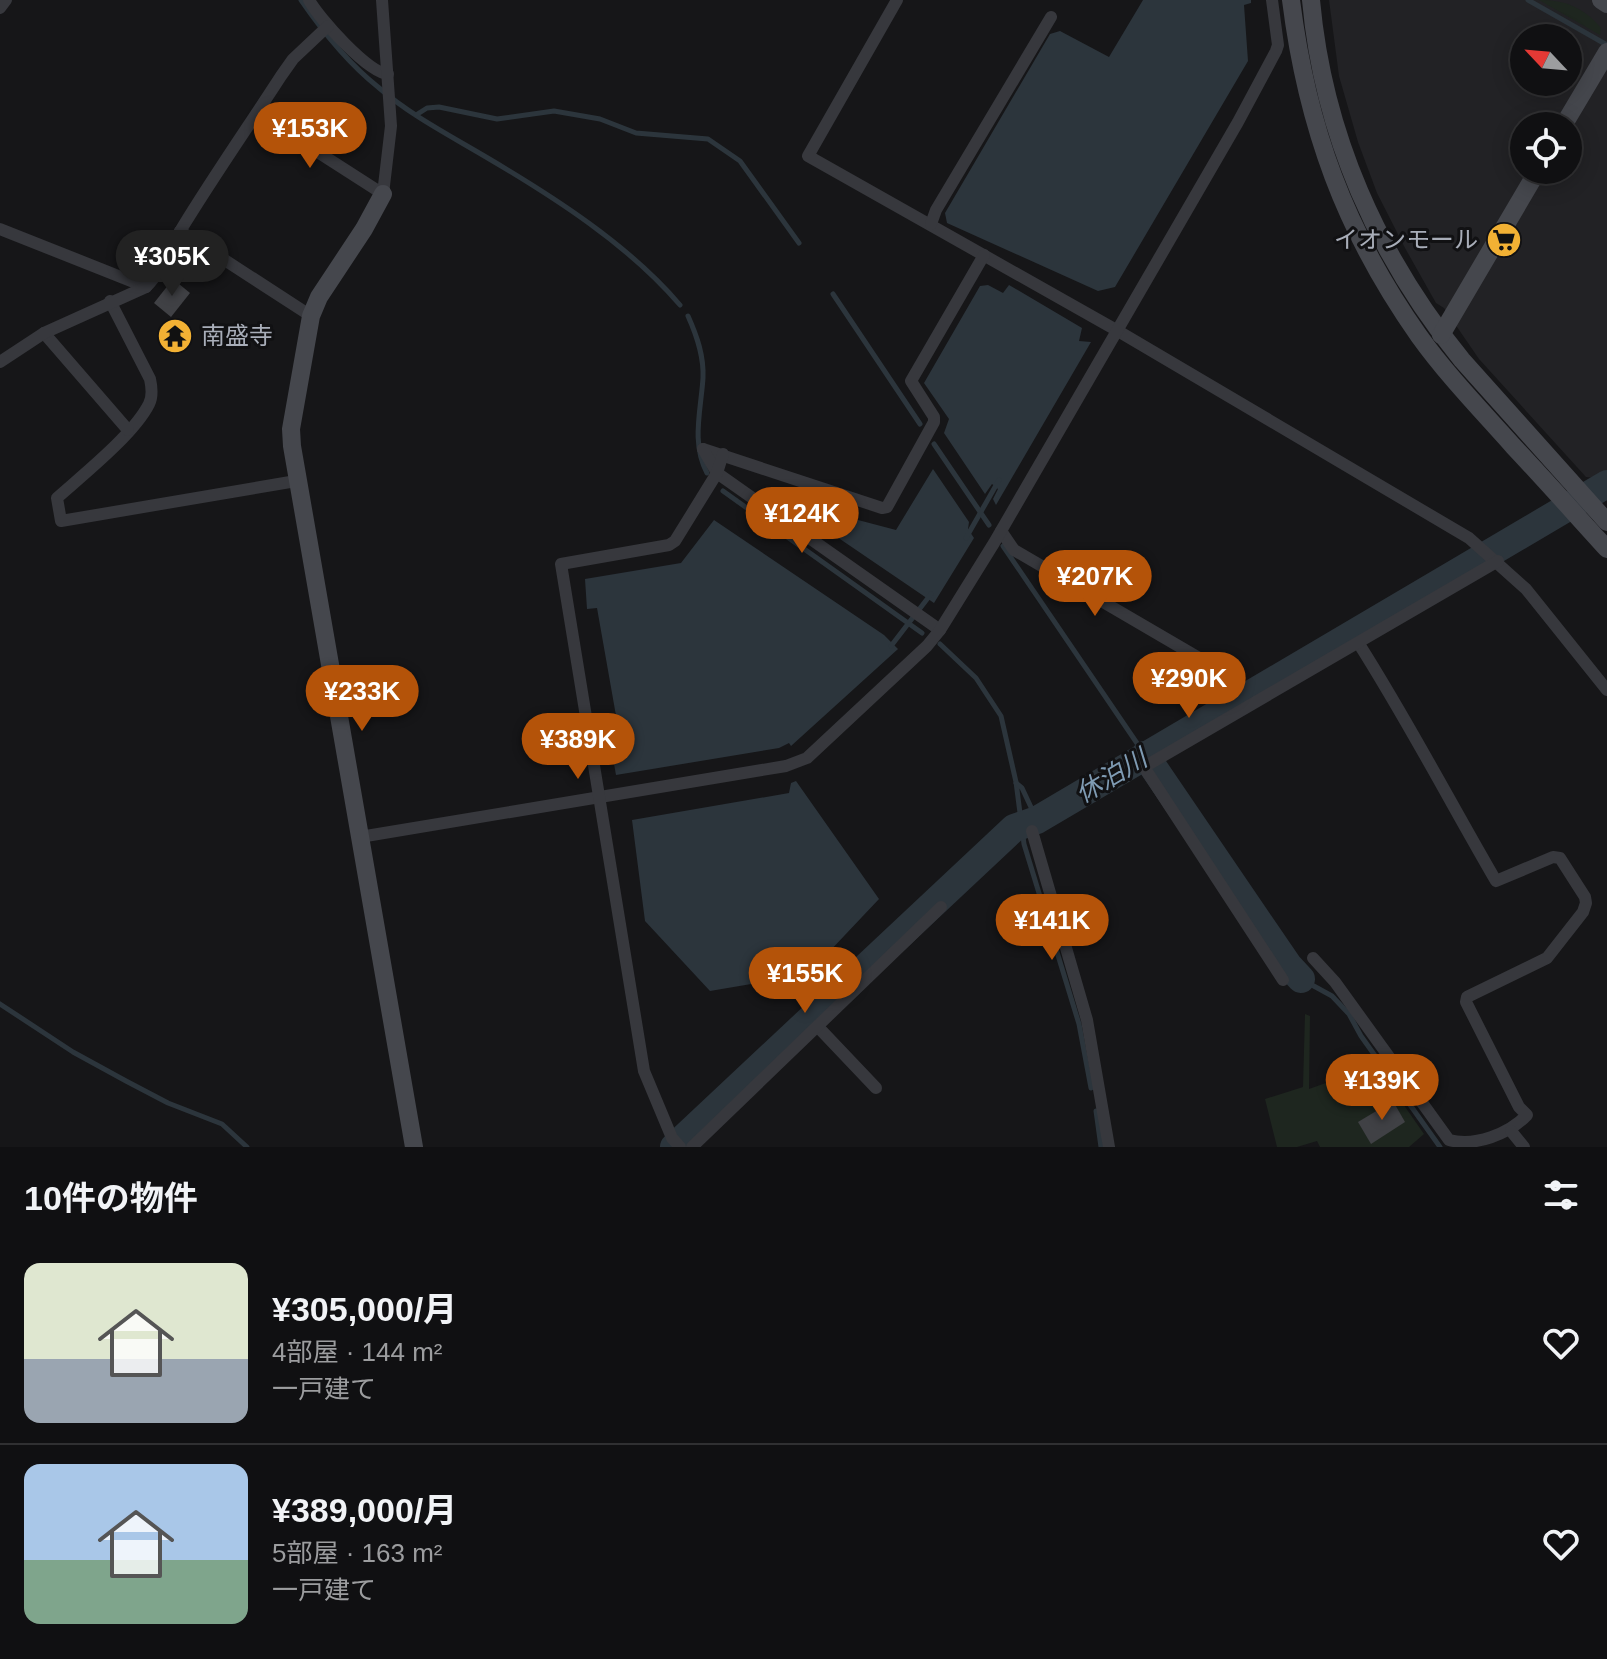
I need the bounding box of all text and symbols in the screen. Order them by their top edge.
north arrow [1510,24,1582,96]
map controls [1510,24,1582,184]
pin: ¥153K [254,102,366,170]
button: locate [1510,112,1582,184]
text: ¥153K [272,113,348,143]
supermarket icon: イオンモール [1485,221,1523,259]
place label: イオンモール [1334,226,1478,253]
pin: ¥305K [116,230,228,298]
text: ¥305K [134,241,210,271]
temple icon: 南盛寺 [156,317,194,355]
place label: 南盛寺 [201,322,273,349]
pin: ¥124K [746,487,858,555]
text: ¥124K [764,498,840,528]
pin: ¥207K [1039,550,1151,618]
text: ¥207K [1057,561,1133,591]
pin: ¥290K [1133,652,1245,720]
text: ¥290K [1151,663,1227,693]
pin: ¥233K [306,665,418,733]
text: ¥233K [324,676,400,706]
pin: ¥389K [522,713,634,781]
text: ¥389K [540,724,616,754]
water label: 休泊川 [1070,742,1155,809]
pin: ¥141K [996,894,1108,962]
text: ¥141K [1014,905,1090,935]
pin: ¥155K [749,947,861,1015]
text: ¥155K [767,958,843,988]
pin: ¥139K [1326,1054,1438,1122]
text: ¥139K [1344,1065,1420,1095]
icon: filters [1539,1173,1583,1217]
text: 10件の物件 [24,1179,198,1217]
text: ¥305,000/月 [272,1290,457,1328]
icon: home [88,1295,184,1391]
icon: heart [1539,1321,1583,1365]
text: 4部屋 · 144 m² [272,1337,443,1367]
text: 一戸建て [272,1374,376,1404]
text: ¥389,000/月 [272,1491,457,1529]
icon: home [88,1496,184,1592]
icon: heart [1539,1522,1583,1566]
text: 5部屋 · 163 m² [272,1538,443,1568]
text: 一戸建て [272,1575,376,1605]

